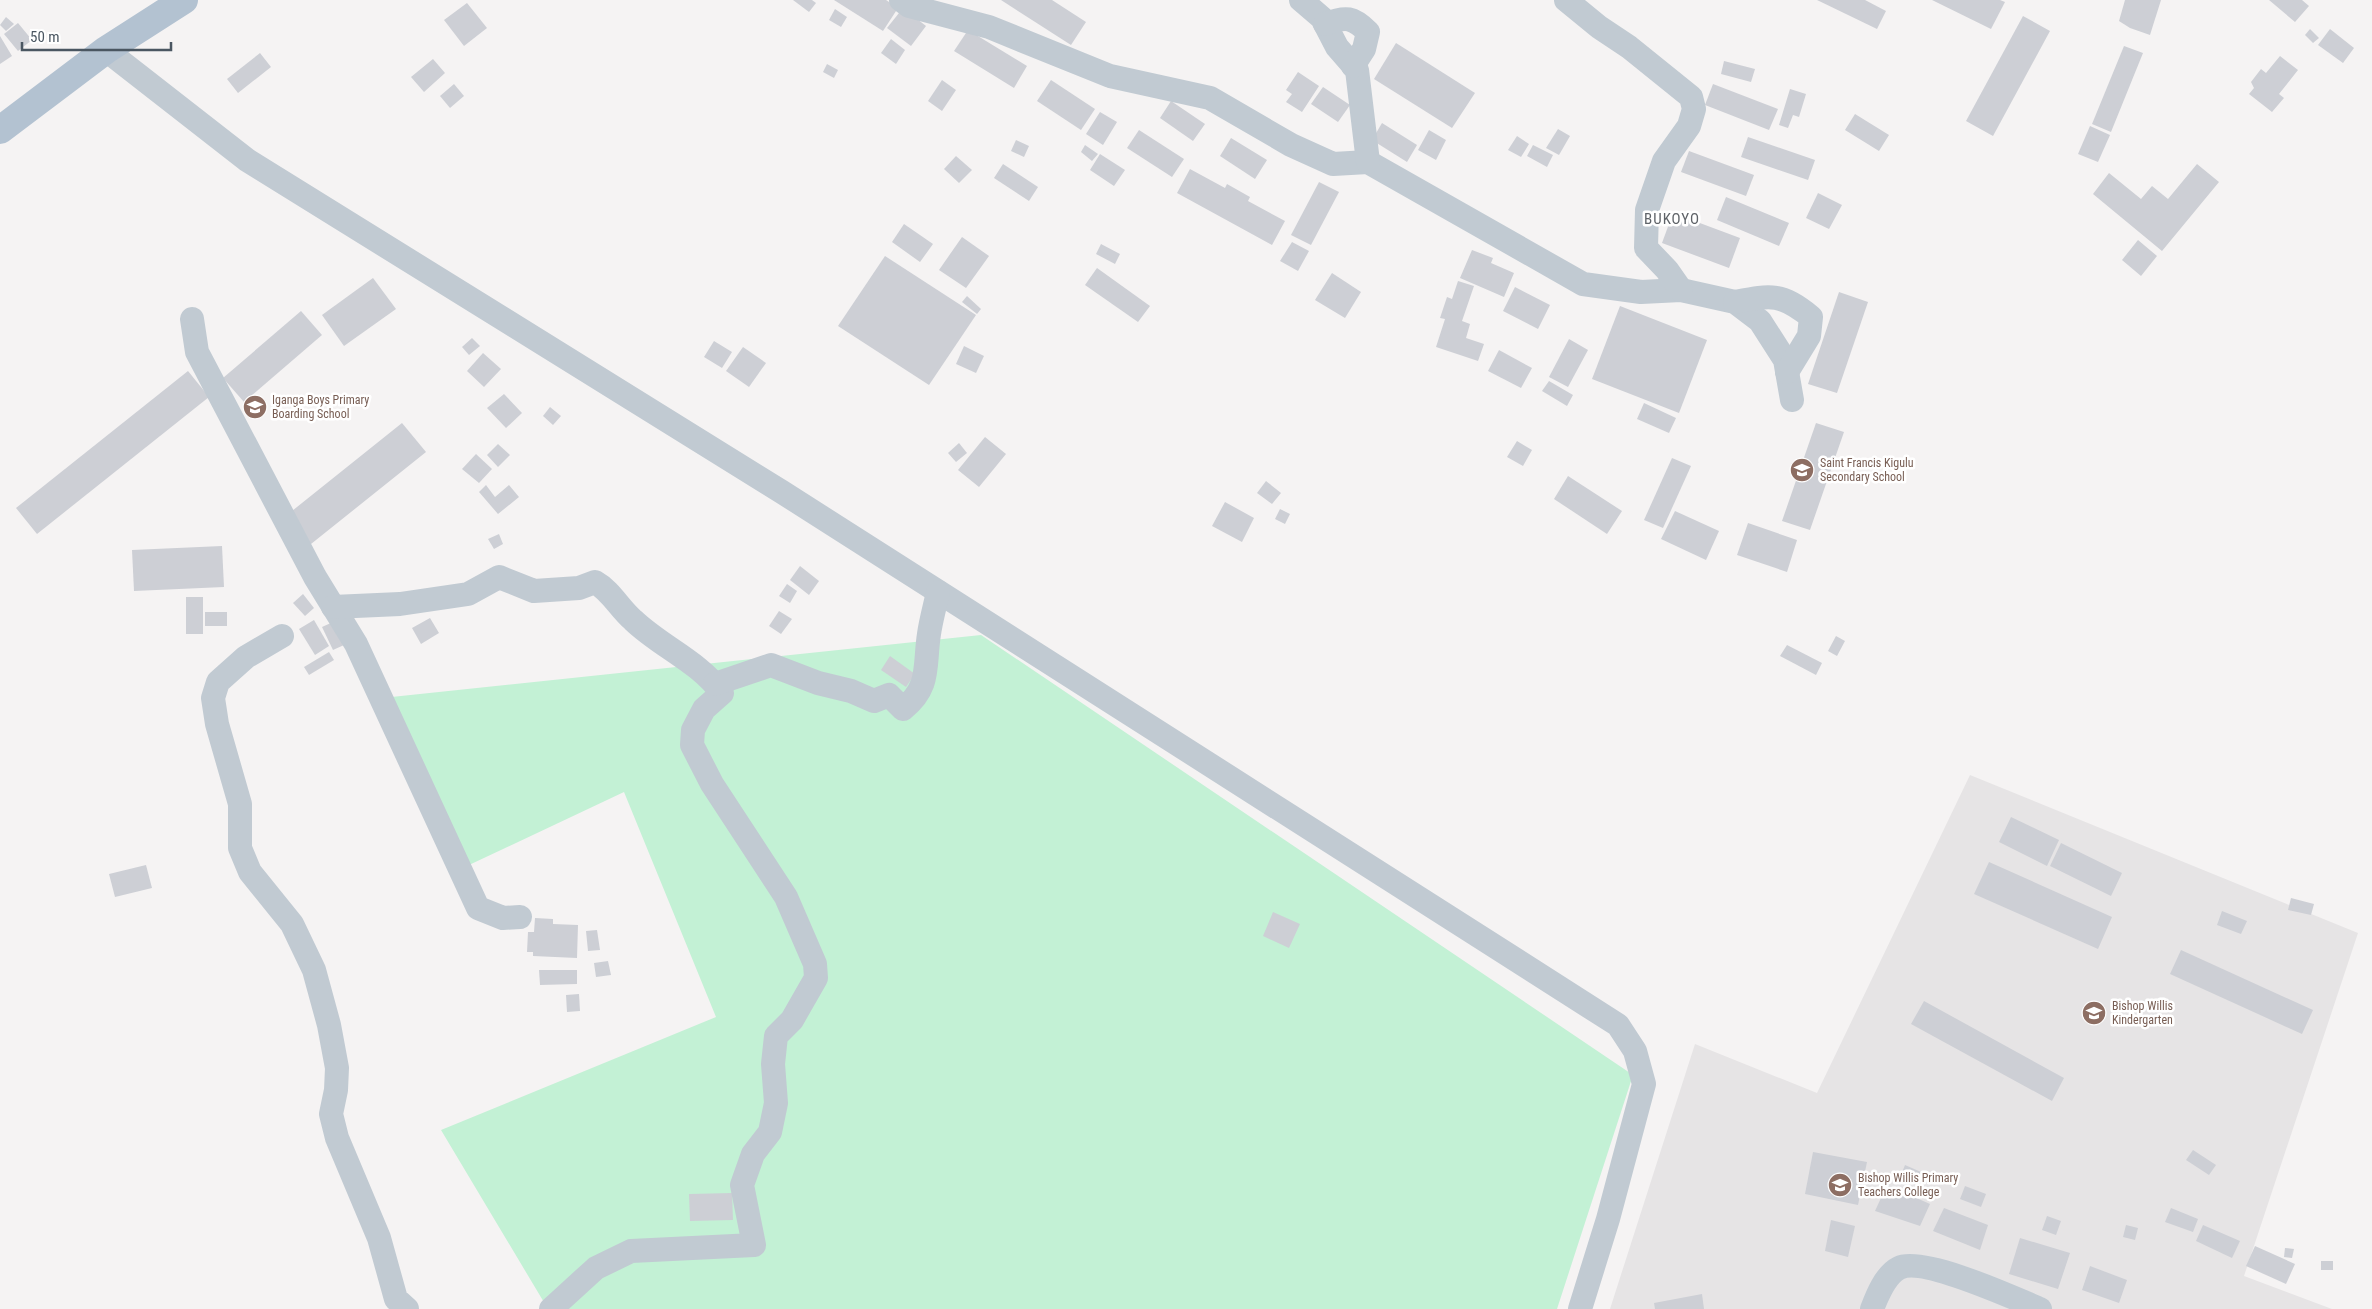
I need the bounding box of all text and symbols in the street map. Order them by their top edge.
scale bar [22,20,171,52]
text: 50 m [30,28,60,46]
district label: BUKOYO [1644,210,1700,228]
place label: Iganga Boys Primary Boarding School [272,393,369,421]
school or university icon: Iganga Boys Primary Boarding School [242,394,268,420]
place label: Saint Francis Kigulu Secondary School [1820,456,1914,484]
school or university icon: Saint Francis Kigulu Secondary School [1789,457,1815,483]
place label: Bishop Willis Kindergarten [2112,999,2173,1027]
school or university icon: Bishop Willis Kindergarten [2081,1000,2107,1026]
place label: Bishop Willis Primary Teachers College [1858,1171,1958,1199]
school or university icon: Bishop Willis Primary Teachers College [1827,1172,1853,1198]

